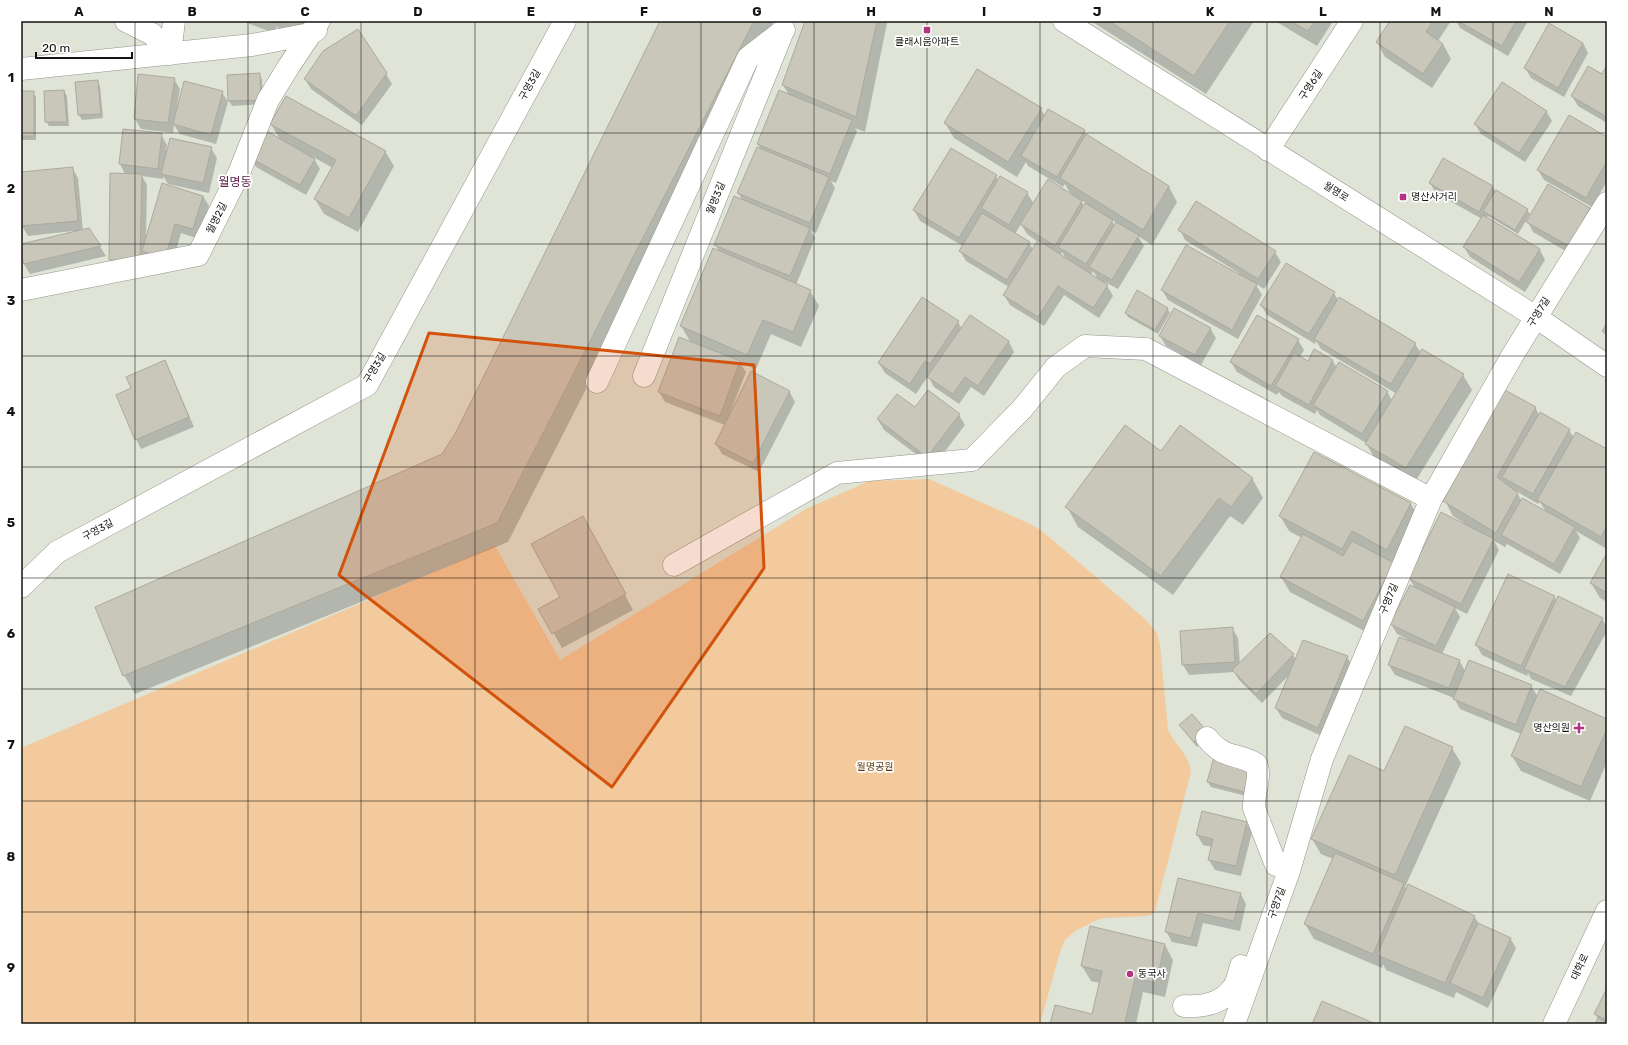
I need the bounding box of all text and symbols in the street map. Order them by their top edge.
text: A [74,4,84,19]
text: B [187,4,197,19]
text: C [300,4,310,19]
text: D [413,4,423,19]
text: E [527,4,535,19]
text: F [640,4,648,19]
text: G [752,4,762,19]
text: H [866,4,876,19]
text: I [982,4,986,19]
text: J [1093,4,1101,19]
text: K [1206,4,1215,19]
text: L [1319,4,1327,19]
text: M [1431,4,1441,19]
text: N [1544,4,1554,19]
marker: 클래시움아파트 [922,25,932,35]
scale bar [36,34,132,60]
place label: 클래시움아파트 [895,36,959,48]
text: 20 m [42,41,70,55]
street label: 구영3길 [517,67,543,103]
street label: 구영6길 [1297,68,1325,102]
text: 1 [8,70,14,85]
district label: 월명동 [218,175,252,189]
street label: 월명3길 [704,180,728,216]
street label: 월명로 [1321,180,1351,204]
text: 2 [7,181,15,196]
place label: 명산사거리 [1411,191,1457,203]
marker: 명산사거리 [1398,192,1408,202]
street label: 월명2길 [204,200,230,236]
text: 3 [7,293,16,308]
street label: 구영7길 [1525,295,1553,329]
street label: 구영3길 [361,350,389,386]
text: 4 [7,404,16,419]
text: 5 [7,515,15,530]
street label: 구영3길 [80,517,116,543]
street label: 구영7길 [1377,582,1401,616]
text: 6 [7,626,16,641]
place label: 명산의원 [1533,722,1570,734]
marker: 명산의원 [1573,722,1585,734]
text: 7 [7,737,15,752]
park label: 월명공원 [857,761,893,773]
text: 8 [7,849,16,864]
street label: 구영7길 [1266,886,1288,920]
street label: 대학로 [1569,952,1591,982]
text: 9 [7,960,15,975]
place label: 동국사 [1138,968,1166,980]
marker: 동국사 [1125,969,1135,979]

